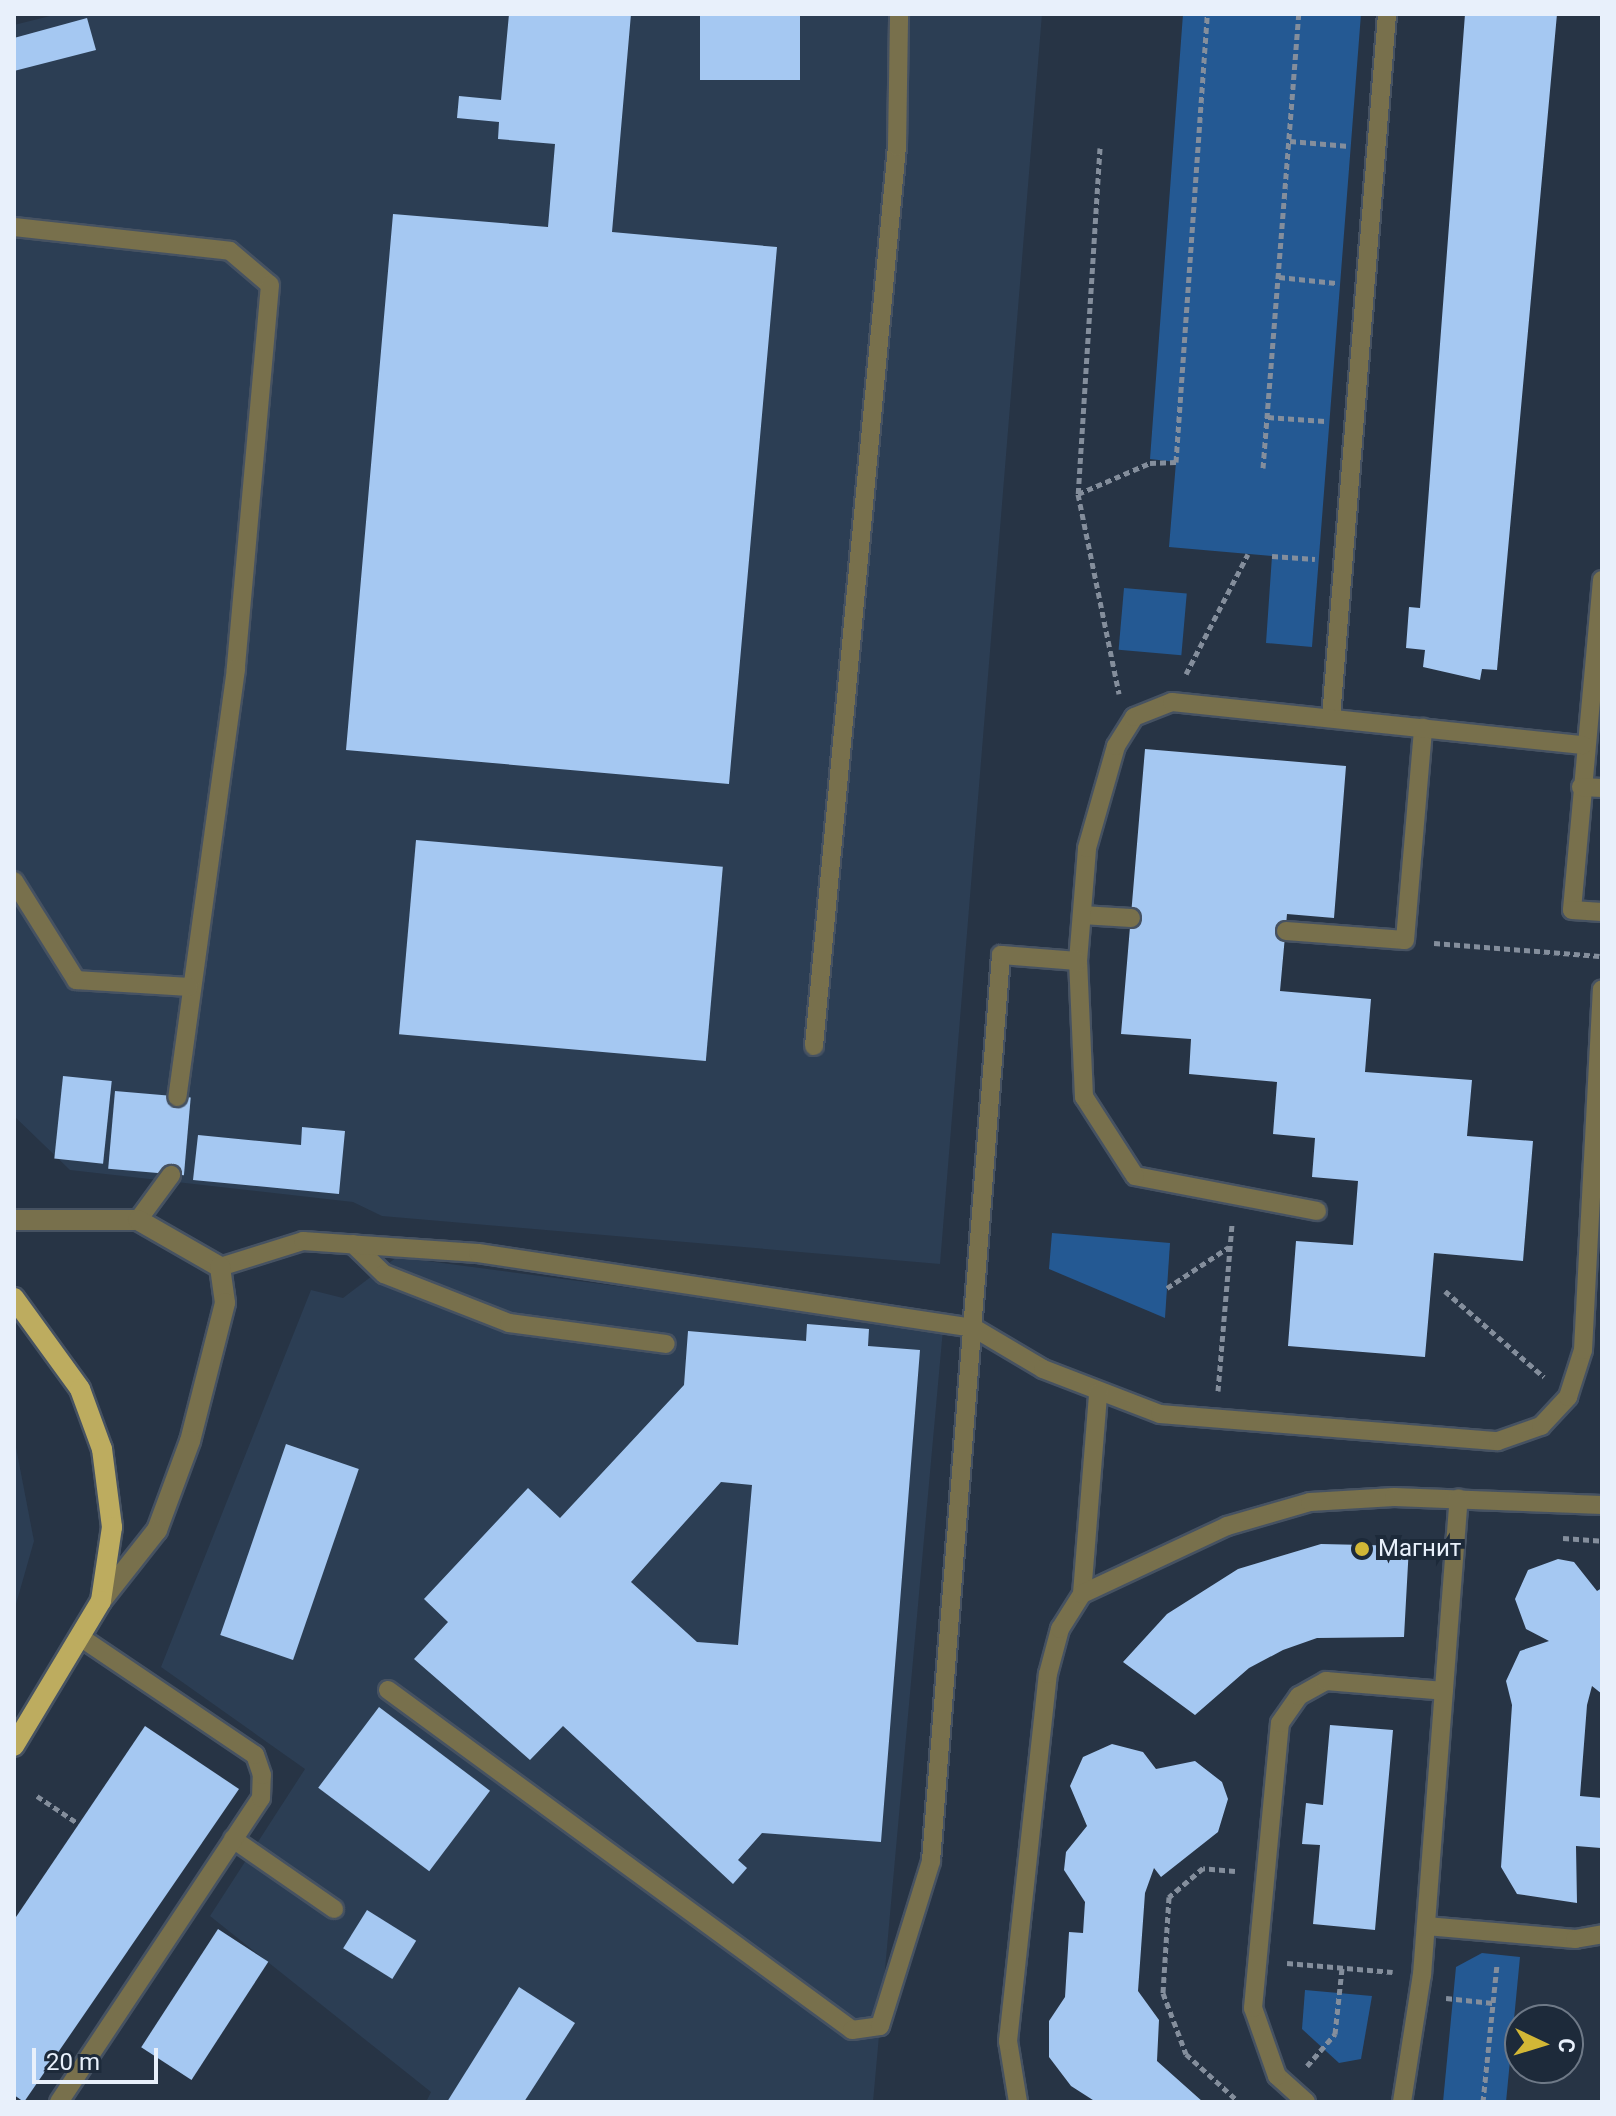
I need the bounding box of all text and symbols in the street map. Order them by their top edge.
place label: Магнит [1378,1535,1461,1563]
marker: Магнит [1353,1540,1371,1558]
north arrow [1504,2004,1584,2084]
scale bar [36,2032,162,2082]
text: С [1553,2038,1579,2054]
text: 20 m [46,2048,100,2076]

